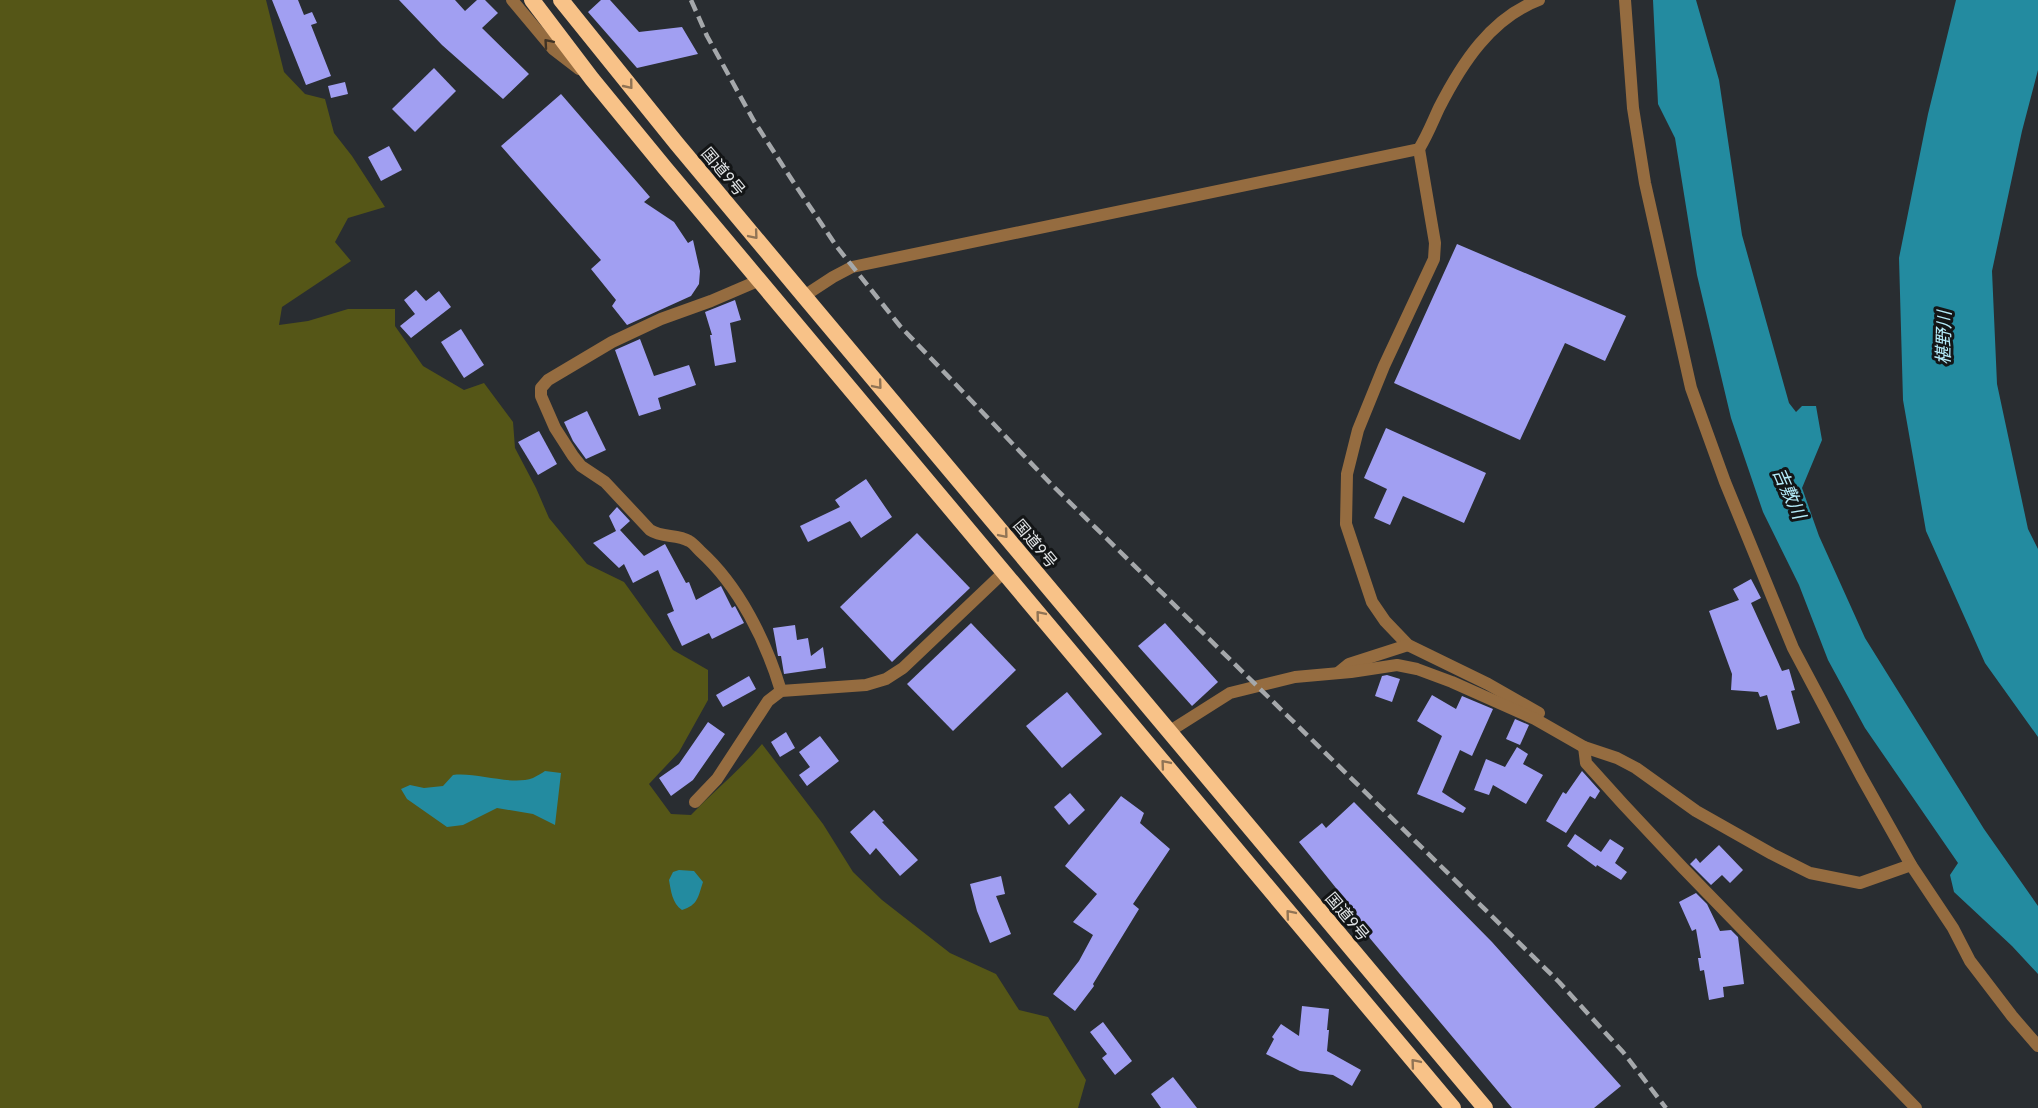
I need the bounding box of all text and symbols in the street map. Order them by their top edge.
one-way arrow [544,40,555,50]
one-way arrow [622,78,633,89]
street label: 国道9号 [698,143,750,199]
one-way arrow [746,228,757,239]
water label: 椹野川 [1932,309,1955,365]
one-way arrow [871,378,882,389]
water label: 吉敷川 [1769,464,1812,524]
street label: 国道9号 [1010,515,1062,571]
one-way arrow [997,527,1008,538]
one-way arrow [1036,611,1047,622]
one-way arrow [1161,760,1172,771]
street label: 国道9号 [1322,888,1374,944]
one-way arrow [1286,910,1297,921]
one-way arrow [1411,1059,1422,1070]

